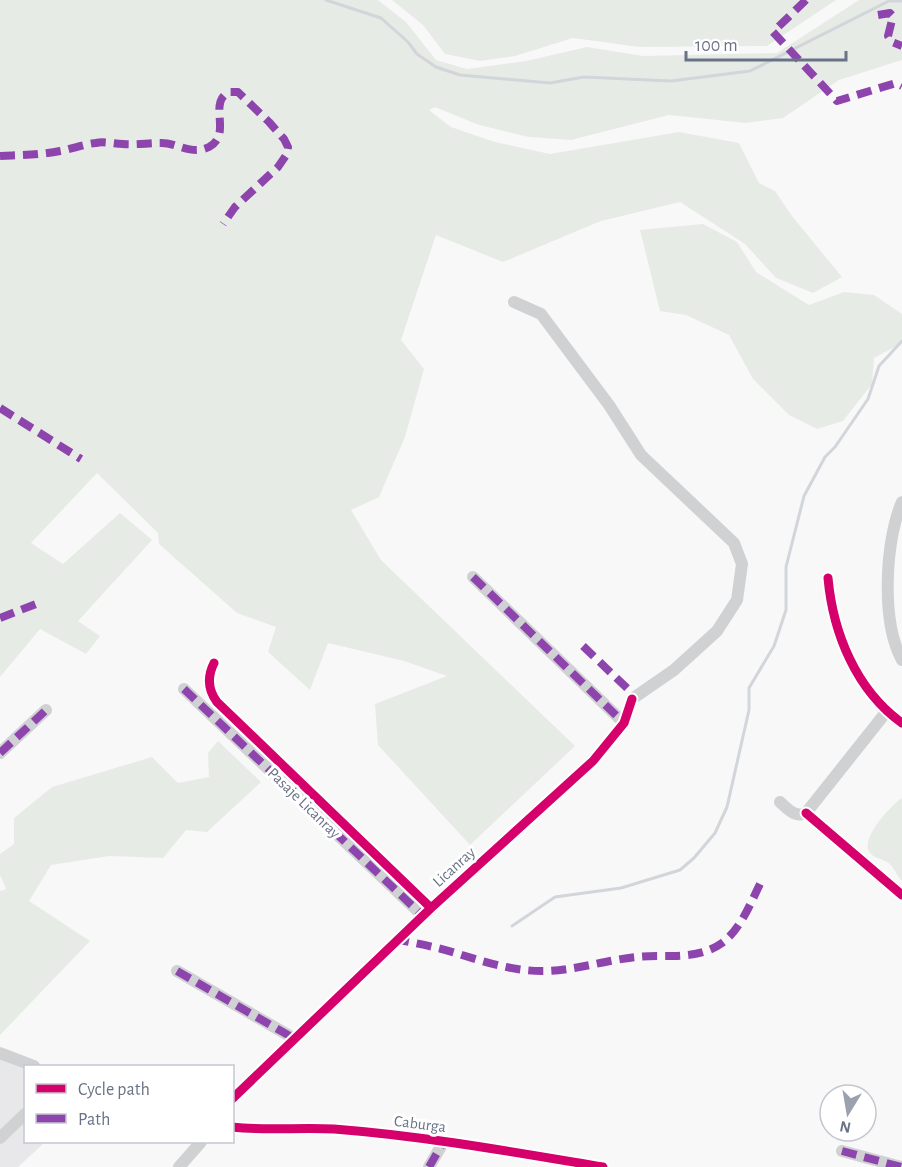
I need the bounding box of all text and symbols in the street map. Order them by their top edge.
scale bar [686,24,846,62]
text: 100 m [695,37,738,55]
street label: Pasaje Licanray [264,765,343,842]
street label: Licanray [430,844,479,891]
legend [24,1065,234,1143]
text: Cycle path [78,1081,150,1099]
north arrow [818,1083,878,1143]
text: Path [78,1111,110,1129]
street label: Caburga [393,1113,447,1135]
text: N [838,1118,852,1136]

